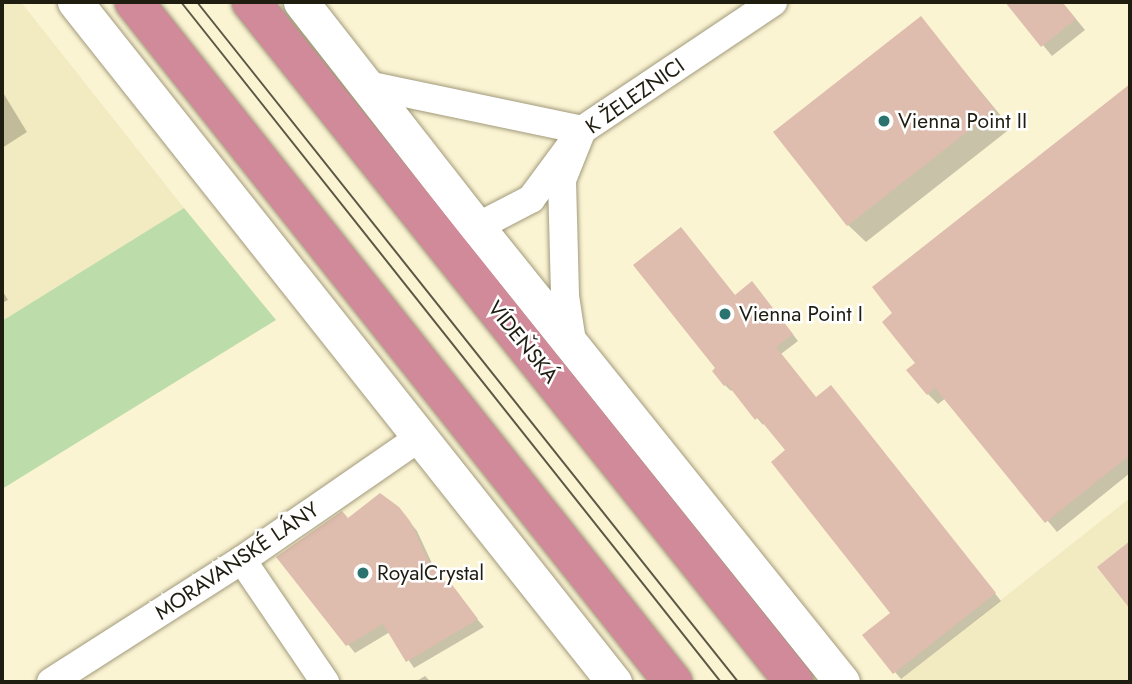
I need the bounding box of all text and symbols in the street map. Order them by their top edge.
street label: K ŽELEZNICI [581,53,689,139]
place label: Vienna Point II [898,108,1027,134]
marker: Vienna Point II [876,113,892,129]
street label: VÍDEŇSKÁ [482,296,564,388]
place label: Vienna Point I [739,301,863,327]
marker: Vienna Point I [717,306,733,322]
street label: MORAVANSKÉ LÁNY [150,497,324,625]
place label: RoyalCrystal [377,560,484,586]
marker: RoyalCrystal [355,565,371,581]

